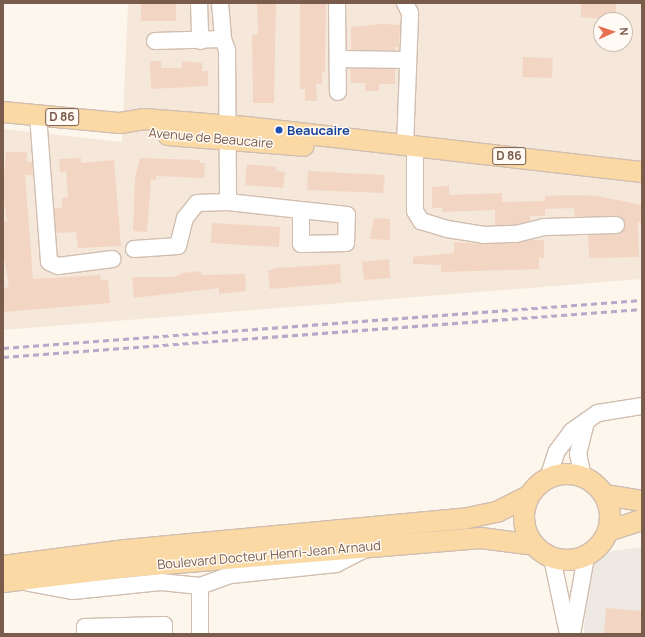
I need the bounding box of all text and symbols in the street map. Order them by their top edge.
north arrow [593,12,633,52]
text: N [617,27,632,36]
road number: D 86 [45,107,79,127]
place label: Beaucaire [287,122,350,138]
street label: Avenue de Beaucaire [148,125,274,151]
marker: Beaucaire [274,125,284,135]
road number: D 86 [492,146,526,166]
street label: Boulevard Docteur Henri-Jean Arnaud [157,537,381,573]

